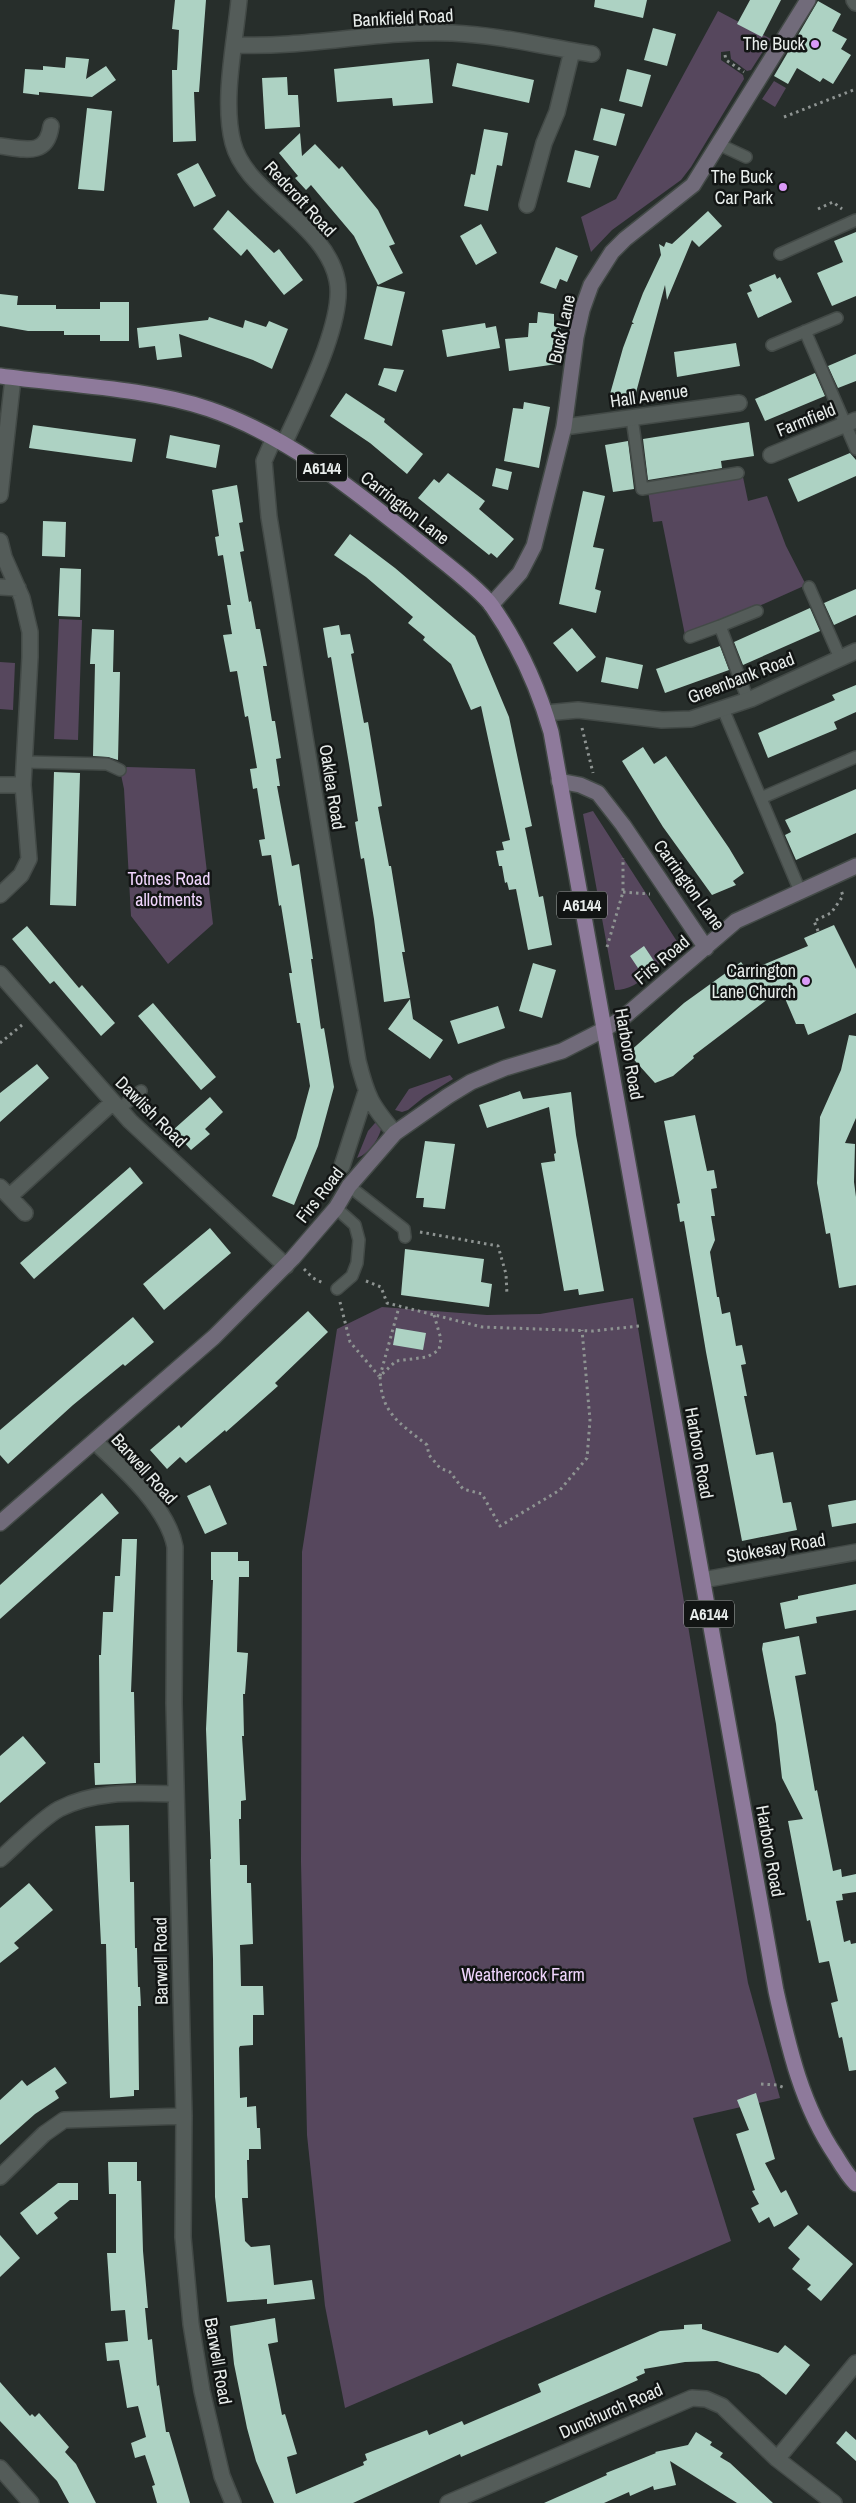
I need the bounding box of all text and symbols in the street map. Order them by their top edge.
street label: Bankfield Road [352,2,454,33]
place label: The Buck [743,31,806,56]
marker: The Buck [809,38,821,50]
street label: Redcroft Road [259,155,342,242]
place label: The Buck Car Park [711,164,774,210]
marker: The Buck Car Park [777,181,789,193]
street label: Buck Lane [542,292,581,366]
street label: Hall Avenue [608,378,690,413]
street label: Farmfield [773,396,839,443]
road number: A6144 [297,454,347,482]
street label: Carrington Lane [356,465,455,550]
street label: Greenbank Road [684,646,798,709]
street label: Oaklea Road [313,742,352,831]
street label: Carrington Lane [648,834,731,935]
park label: Totnes Road allotments [128,866,210,912]
road number: A6144 [557,892,607,918]
street label: Firs Road [629,929,695,990]
place label: Carrington Lane Church [711,958,796,1004]
marker: Carrington Lane Church [800,975,812,987]
street label: Harboro Road [609,1006,650,1102]
street label: Dawlish Road [110,1070,193,1153]
street label: Firs Road [290,1161,349,1228]
street label: Harboro Road [679,1405,720,1501]
street label: Barwell Road [106,1428,183,1510]
street label: Stokesay Road [724,1527,827,1569]
road number: A6144 [684,1600,734,1628]
street label: Harboro Road [750,1803,791,1899]
street label: Barwell Road [147,1917,174,2005]
park label: Weathercock Farm [461,1962,585,1987]
street label: Barwell Road [199,2316,238,2406]
street label: Dunchurch Road [555,2377,666,2444]

